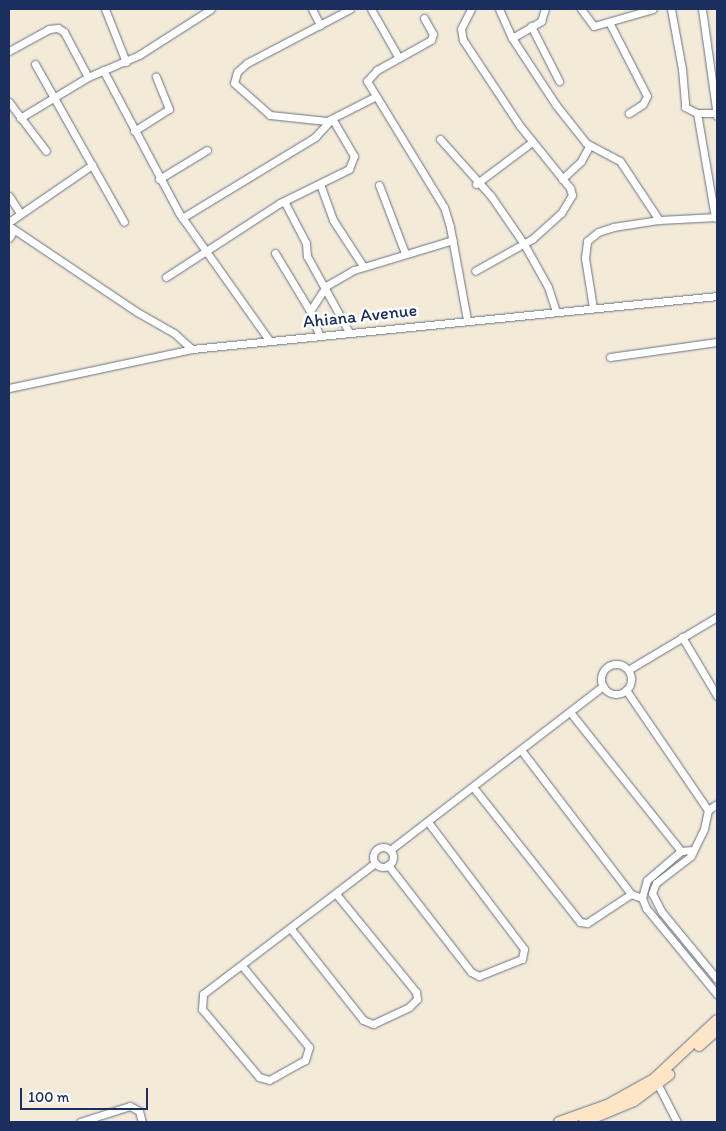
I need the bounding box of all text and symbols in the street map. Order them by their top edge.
street label: Ahiana Avenue [302,299,418,333]
scale bar [22,1078,150,1110]
text: 100 m [28,1088,69,1106]

